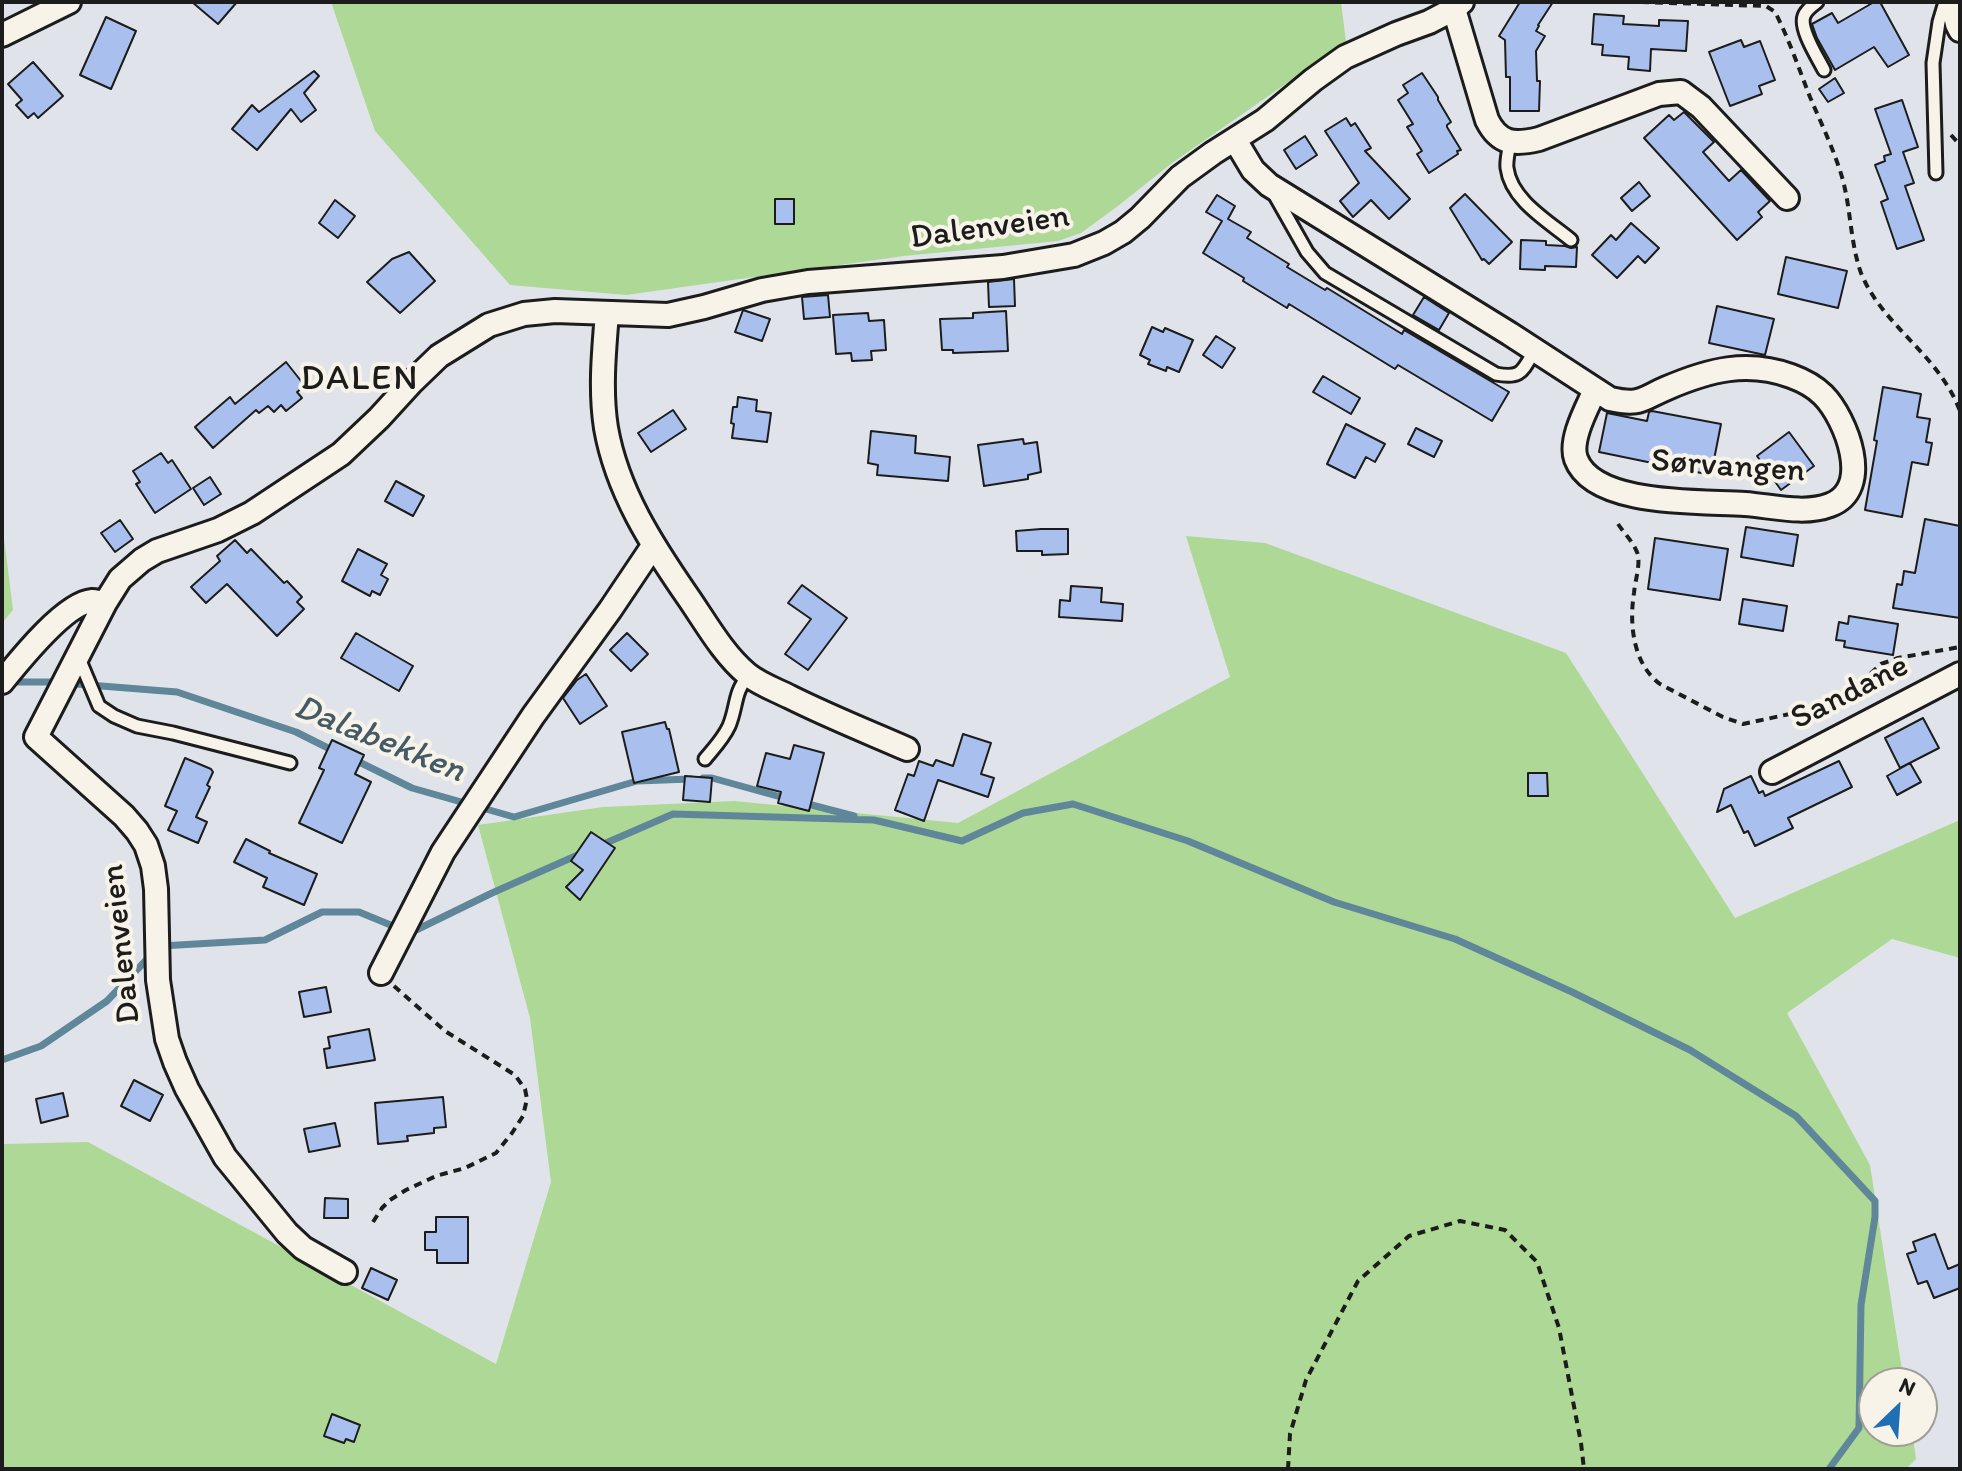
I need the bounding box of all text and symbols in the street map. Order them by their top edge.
street label: Dalenveien [908,197,1072,259]
district label: DALEN [300,358,420,402]
street label: Sørvangen [1650,441,1806,493]
street label: Sandane [1784,646,1916,740]
water label: Dalabekken [288,686,470,794]
street label: Dalenveien [93,862,151,1026]
north arrow [1858,1367,1938,1447]
text: N [1895,1371,1920,1402]

